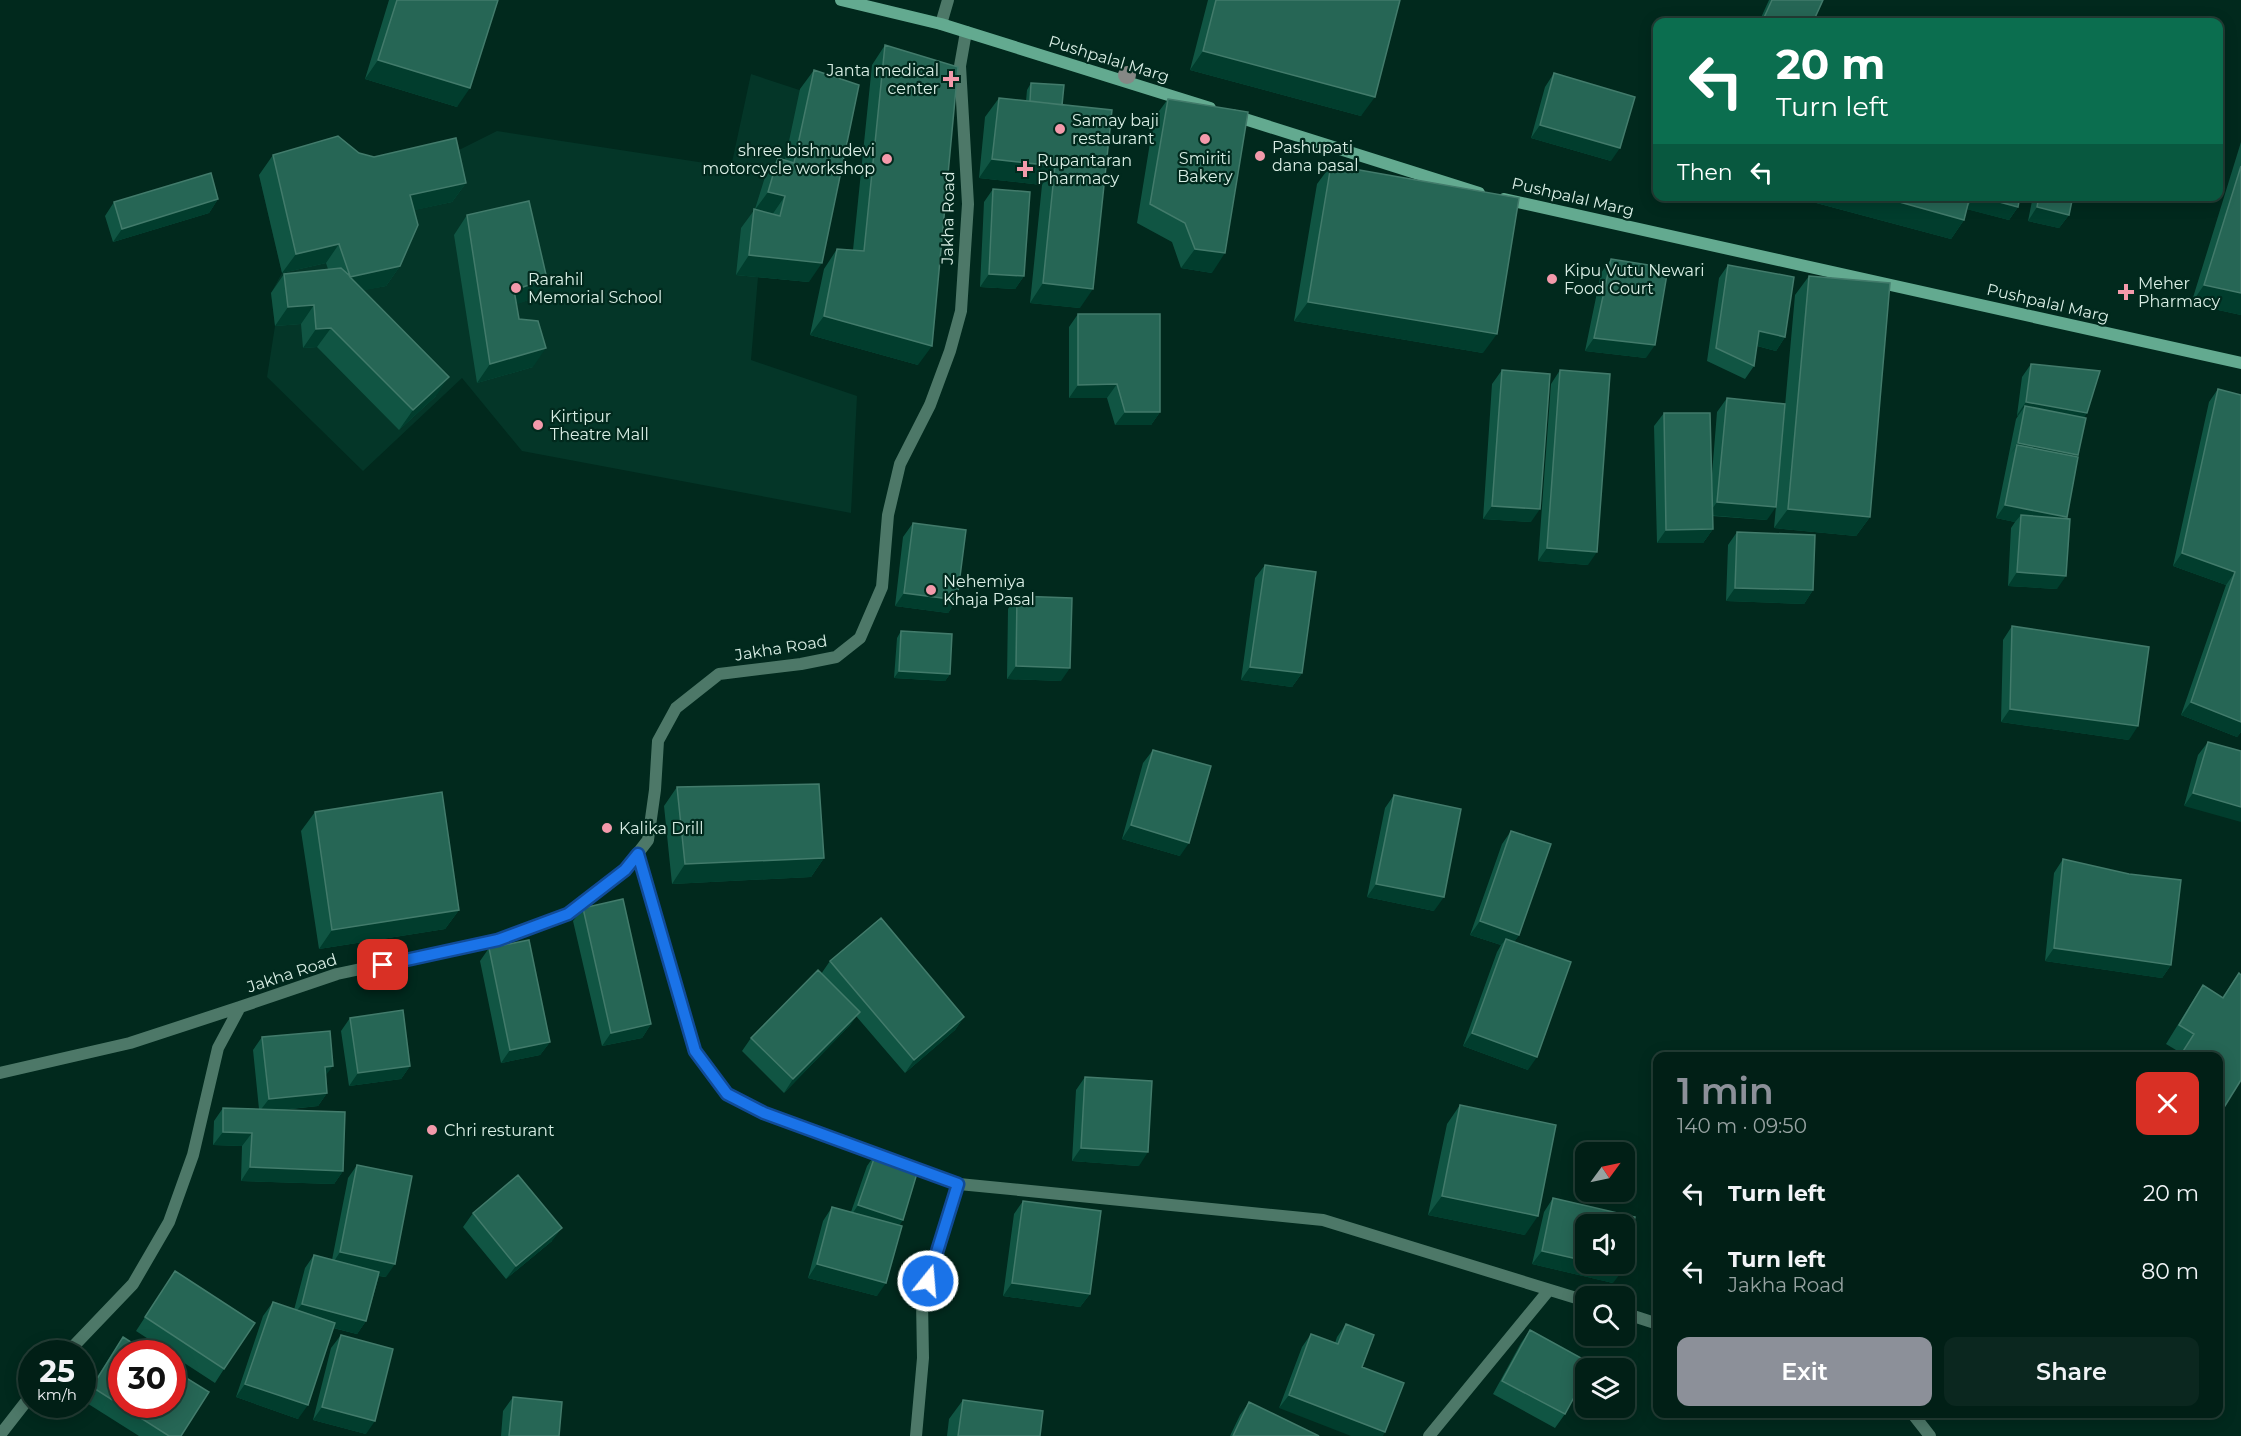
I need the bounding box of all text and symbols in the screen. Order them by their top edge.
street label: Pushpalal Marg [1046,32,1172,86]
text: 20 m [1776,38,1885,90]
icon: left [1677,42,1755,120]
place label: Janta medical center [825,61,939,98]
marker: Janta medical center [944,72,958,86]
text: Turn left [1776,90,1889,123]
place label: Samay baji restaurant [1072,111,1159,148]
marker: Samay baji restaurant [1053,122,1067,136]
marker: Smiriti Bakery [1198,132,1212,146]
place label: Pashupati dana pasal [1272,138,1359,175]
place label: shree bishnudevi motorcycle workshop [702,141,875,178]
place label: Smiriti Bakery [1177,149,1233,186]
marker: Pashupati dana pasal [1253,149,1267,163]
place label: Rupantaran Pharmacy [1037,151,1132,188]
marker: shree bishnudevi motorcycle workshop [880,152,894,166]
icon: left [1745,156,1778,189]
text: Then [1677,159,1733,186]
marker: Rupantaran Pharmacy [1018,162,1032,176]
street label: Jakha Road [938,171,958,266]
street label: Pushpalal Marg [1510,174,1636,220]
place label: Kipu Vutu Newari Food Court [1564,261,1705,298]
place label: Rarahil Memorial School [528,270,662,307]
marker: Kipu Vutu Newari Food Court [1545,272,1559,286]
place label: Meher Pharmacy [2138,274,2220,311]
street label: Pushpalal Marg [1985,280,2111,326]
marker: Rarahil Memorial School [509,281,523,295]
marker: Meher Pharmacy [2119,285,2133,299]
place label: Kirtipur Theatre Mall [550,407,649,444]
marker: Kirtipur Theatre Mall [531,418,545,432]
place label: Nehemiya Khaja Pasal [943,572,1035,609]
marker: Nehemiya Khaja Pasal [924,583,938,597]
street label: Jakha Road [732,631,829,665]
place label: Kalika Drill [619,819,704,838]
marker: Kalika Drill [600,821,614,835]
pin [357,939,408,990]
icon: arrive [366,948,399,981]
street label: Jakha Road [244,950,339,997]
text: 1 min [1677,1069,1774,1113]
button: close [2136,1072,2199,1135]
text: 140 m · 09:50 [1677,1114,1807,1138]
place label: Chri resturant [444,1121,555,1140]
marker: Chri resturant [425,1123,439,1137]
north arrow [1575,1142,1635,1202]
map controls [1575,1142,1635,1418]
icon: left [1677,1177,1710,1210]
text: Turn left [1728,1180,1826,1207]
text: 20 m [2143,1180,2199,1207]
button: sound [1575,1214,1635,1274]
text: Turn left [1728,1246,1826,1273]
position arrow [896,1249,960,1313]
icon: left [1677,1255,1710,1288]
text: 80 m [2141,1258,2199,1285]
text: Jakha Road [1728,1273,1845,1297]
button: search [1575,1286,1635,1346]
button: Exit [1677,1337,1932,1406]
button: Share [1944,1337,2199,1406]
speed limit sign: 30 [108,1340,186,1418]
text: 25 [39,1353,75,1390]
button: layers [1575,1358,1635,1418]
text: km/h [37,1385,77,1404]

